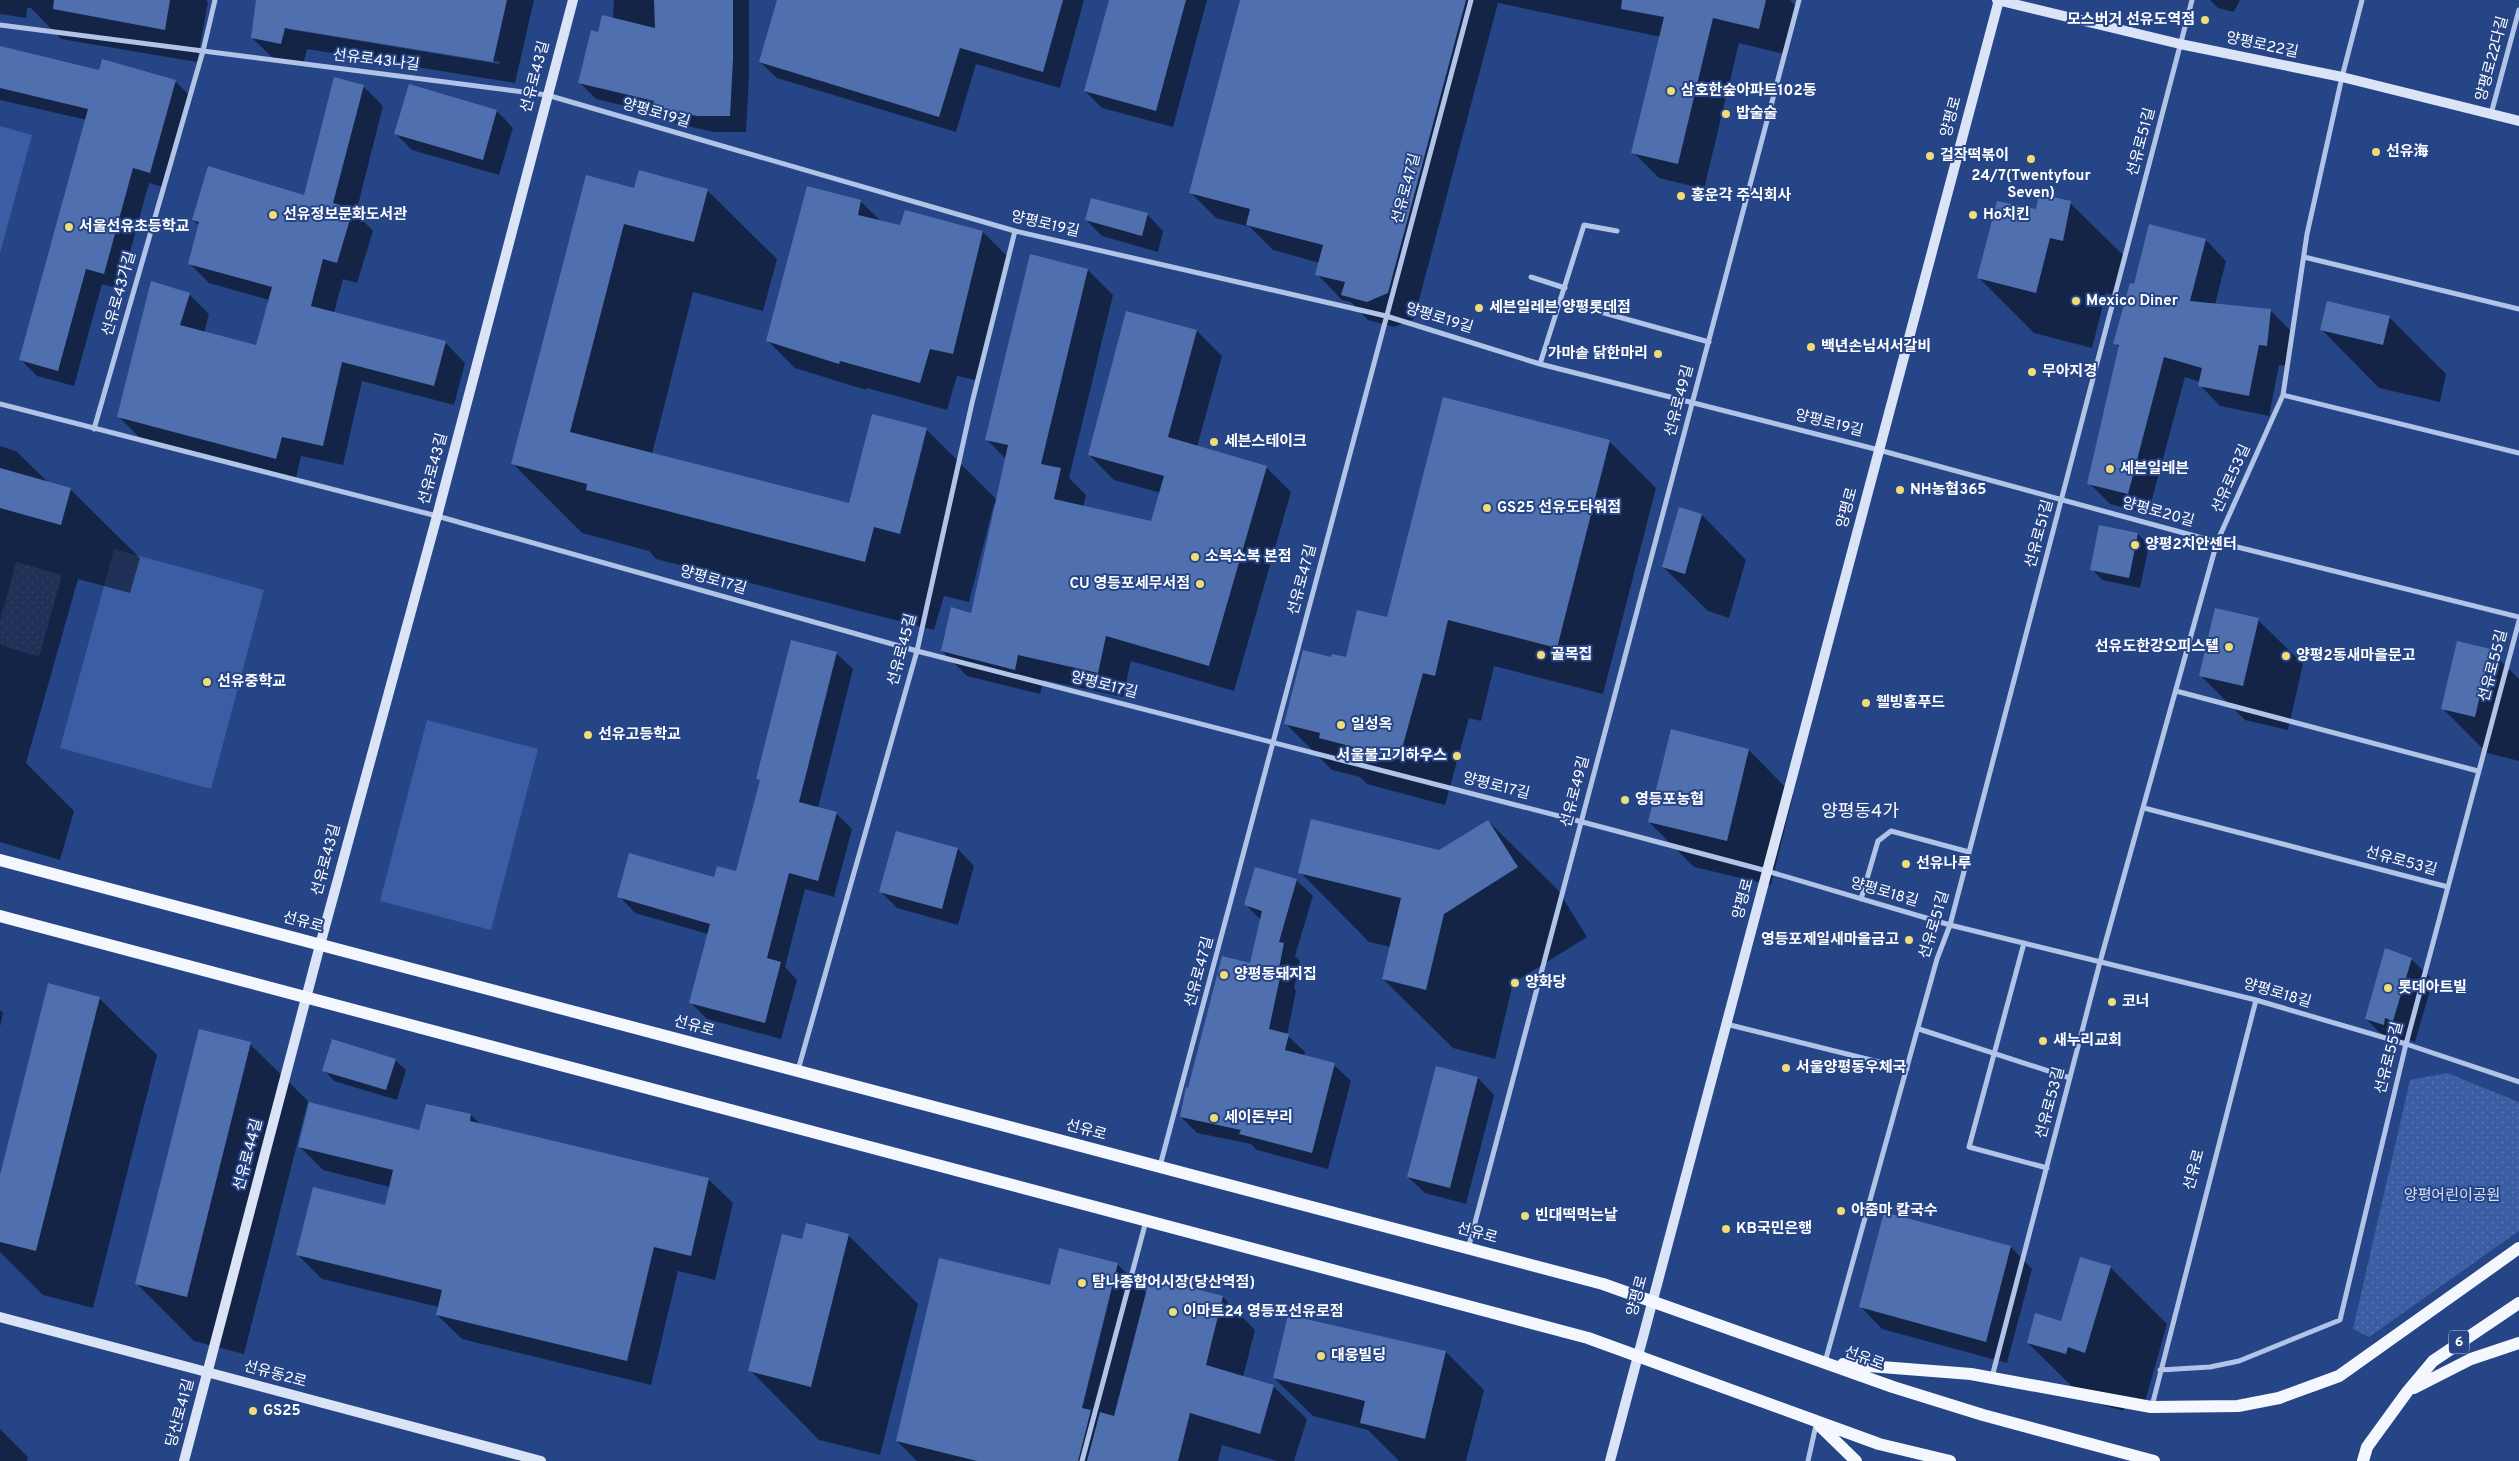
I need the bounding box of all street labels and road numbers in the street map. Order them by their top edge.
street label: 양평로22다길 [2473,14,2513,104]
street label: 양평로22길 [2224,29,2300,63]
street label: 선유로43길 [517,39,555,115]
street label: 선유로43나길 [331,46,421,76]
street label: 양평로19길 [620,95,692,133]
street label: 양평로 [1937,95,1967,139]
street label: 선유로51길 [2124,106,2160,178]
street label: 선유로47길 [1388,152,1426,226]
street label: 양평로19길 [1009,208,1081,242]
street label: 선유로43가길 [99,249,141,339]
street label: 양평로19길 [1403,300,1475,338]
street label: 선유로49길 [1661,363,1699,439]
street label: 양평로19길 [1793,406,1865,442]
street label: 선유로43길 [415,431,453,507]
street label: 선유로53길 [2208,442,2256,516]
street label: 양평로 [1833,486,1863,530]
street label: 양평로20길 [2120,494,2196,532]
street label: 선유로51길 [2022,498,2058,570]
street label: 선유로47길 [1284,543,1322,617]
street label: 양평로17길 [677,562,749,600]
street label: 선유로45길 [884,612,922,688]
street label: 선유로55길 [2475,628,2513,704]
street label: 양평로17길 [1068,668,1140,704]
street label: 선유로49길 [1557,754,1595,830]
street label: 양평로17길 [1460,769,1532,805]
street label: 선유로43길 [308,822,346,898]
street label: 선유로53길 [2363,843,2439,881]
street label: 양평로18길 [1848,874,1920,912]
street label: 양평로 [1729,877,1759,921]
street label: 선유로51길 [1916,889,1954,961]
street label: 선유로 [281,908,325,938]
street label: 선유로47길 [1181,935,1219,1009]
street label: 양평로18길 [2241,975,2313,1013]
street label: 선유로 [672,1012,716,1042]
street label: 선유로55길 [2372,1020,2408,1096]
street label: 선유로53길 [2032,1065,2070,1141]
street label: 선유로 [1064,1116,1108,1146]
street label: 선유로44길 [230,1117,268,1193]
street label: 선유로 [2180,1148,2210,1192]
street label: 선유로 [1455,1219,1499,1249]
street label: 양평로 [1623,1274,1653,1318]
road number: 6 [2449,1330,2469,1354]
street label: 선유로 [1841,1343,1887,1375]
street label: 선유동2로 [241,1357,309,1393]
street label: 당산로41길 [163,1377,199,1449]

